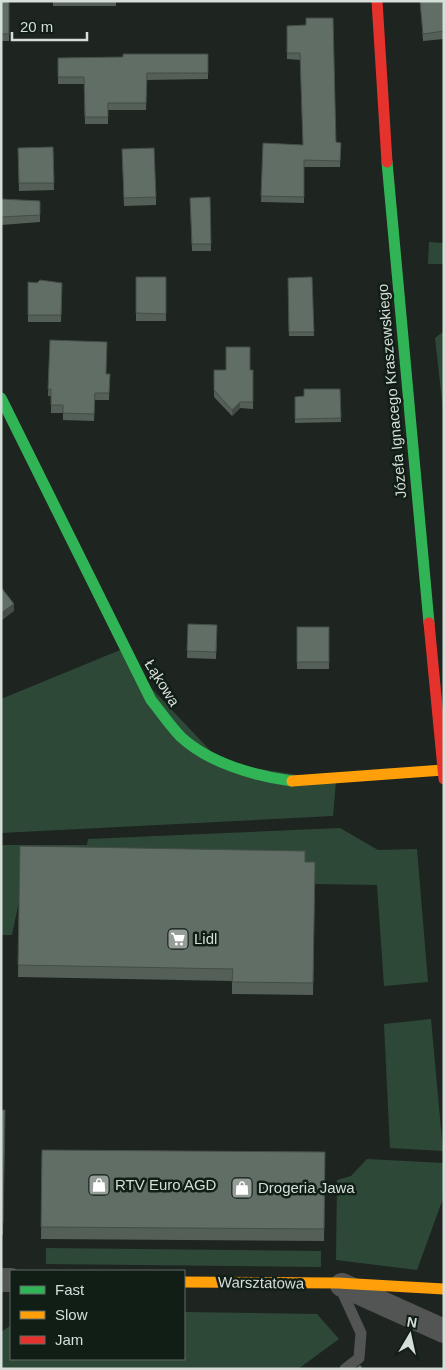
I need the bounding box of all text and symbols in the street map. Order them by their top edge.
scale bar [12,10,88,42]
text: 20 m [20,18,53,35]
street label: Józefa Ignacego Kraszewskiego [374,283,409,499]
street label: Łąkowa [142,656,184,710]
supermarket icon: Lidl [166,927,190,951]
place label: Lidl [194,930,217,947]
shop icon: RTV Euro AGD [87,1173,111,1197]
place label: RTV Euro AGD [115,1176,217,1193]
shop icon: Drogeria Jawa [230,1176,254,1200]
place label: Drogeria Jawa [258,1179,355,1196]
legend [10,1270,185,1360]
street label: Warsztatowa [218,1273,305,1292]
text: Fast [55,1281,85,1298]
text: Slow [55,1306,88,1323]
north arrow [385,1310,435,1360]
text: N [406,1313,418,1331]
text: Jam [55,1331,83,1348]

